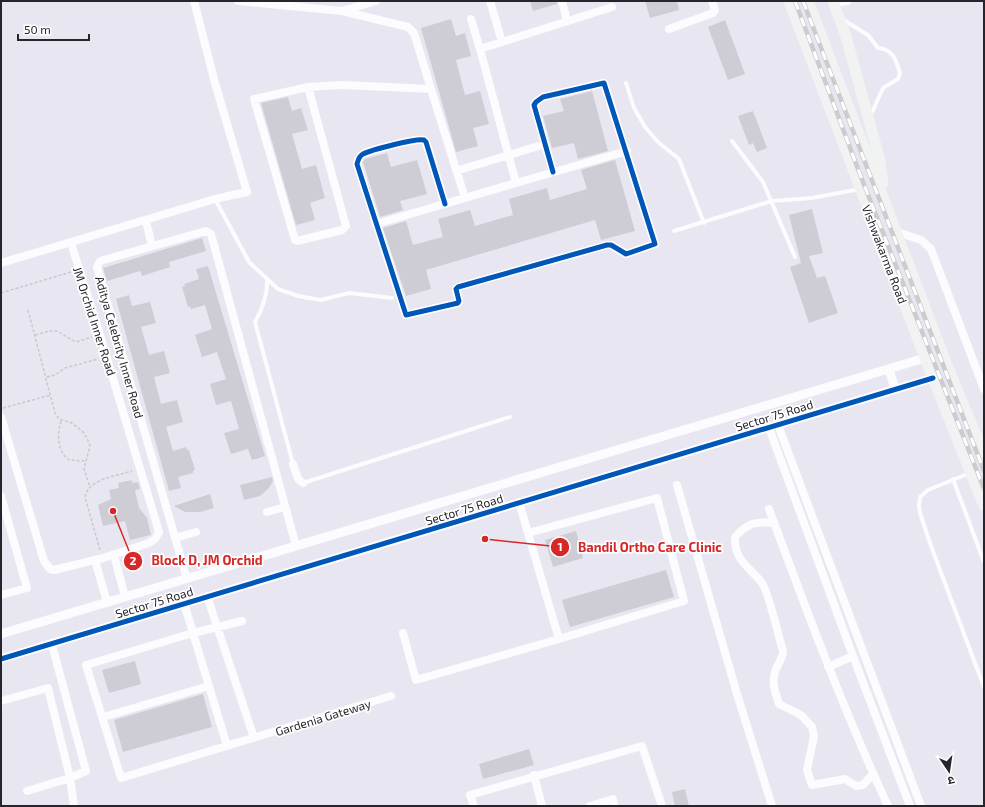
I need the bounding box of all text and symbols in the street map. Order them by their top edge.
scale bar [18,16,89,42]
text: 50 m [24,22,51,36]
street label: Vishwakarma Road [860,203,910,305]
street label: JM Orchid Inner Road [71,265,119,377]
street label: Aditya Celebrity Inner Road [93,274,147,420]
street label: Sector 75 Road [733,397,815,433]
street label: Sector 75 Road [423,491,505,527]
callout: Bandil Ortho Care Clinic [550,535,730,560]
text: 1 [557,539,563,553]
text: Bandil Ortho Care Clinic [578,539,722,555]
callout: Block D, JM Orchid [123,548,271,573]
text: Block D, JM Orchid [151,552,263,568]
text: 2 [130,553,137,567]
street label: Sector 75 Road [113,584,195,620]
street label: Gardenia Gateway [273,696,373,738]
north arrow [929,751,969,791]
text: उ [946,774,956,788]

